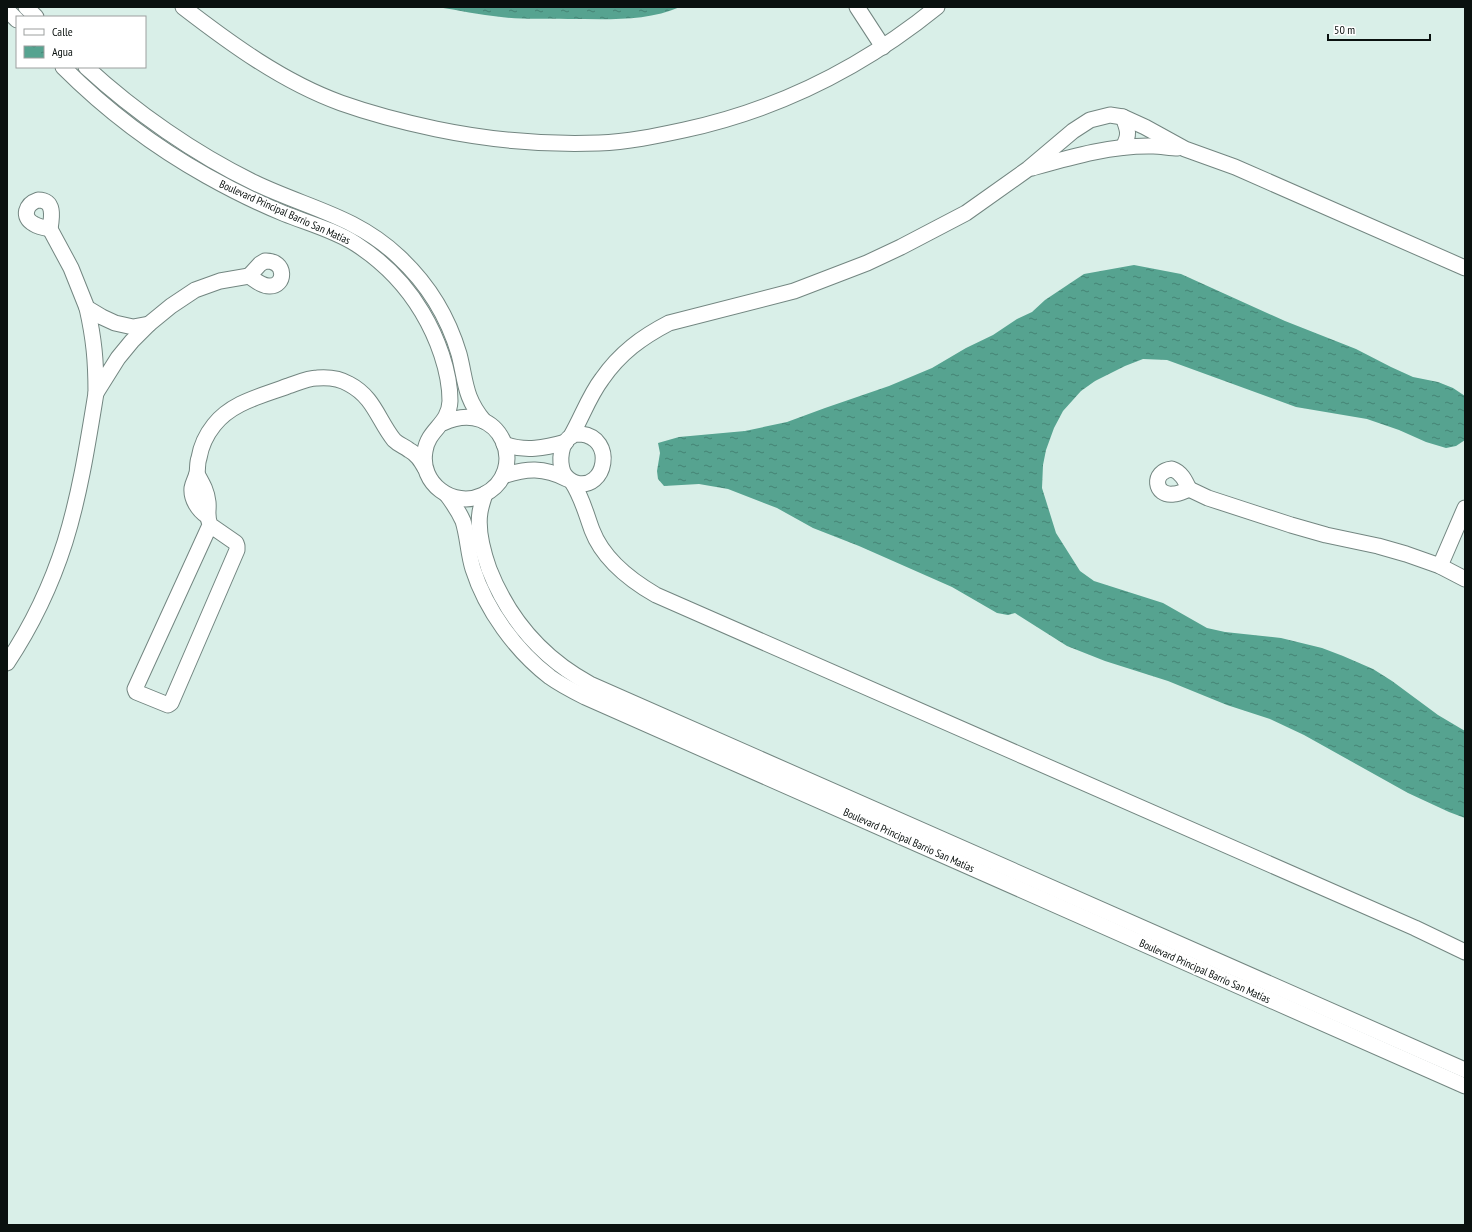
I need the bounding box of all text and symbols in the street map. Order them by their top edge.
legend [16,16,146,68]
scale bar [1328,16,1430,42]
text: 50 m [1334,22,1355,37]
text: Calle [52,24,73,39]
text: Agua [52,44,73,59]
street label: Boulevard Principal Barrio San Matías [217,177,353,247]
street label: Boulevard Principal Barrio San Matías [841,805,977,875]
street label: Boulevard Principal Barrio San Matías [1137,936,1273,1006]

